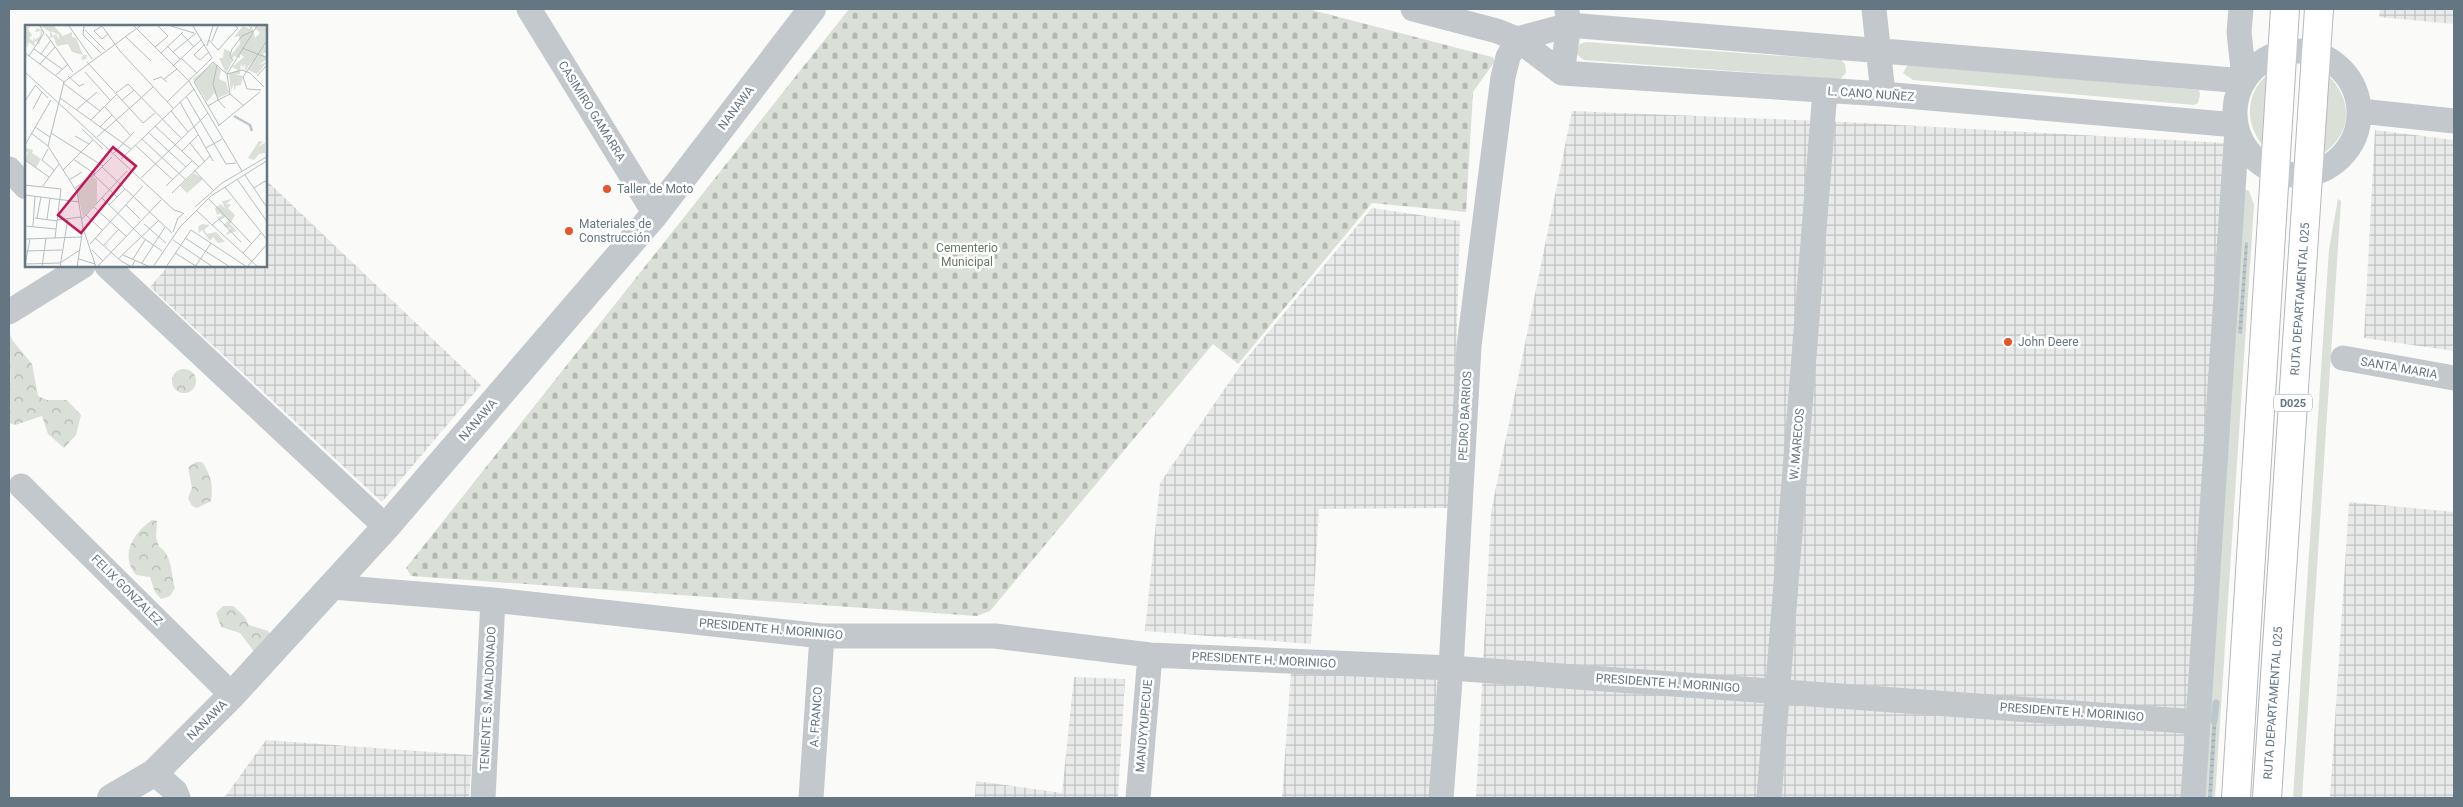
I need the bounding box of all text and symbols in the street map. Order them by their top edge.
inset map [25,25,268,268]
street label: CASIMIRO GAMARRA [555,58,629,164]
street label: L. CANO NUÑEZ [1827,82,1915,104]
street label: NANAWA [715,83,757,133]
place label: Taller de Moto [617,182,694,196]
marker: Taller de Moto [601,183,613,195]
place label: Materiales de Construcción [579,217,651,245]
street label: RUTA DEPARTAMENTAL 025 [2288,222,2312,376]
marker: Materiales de Construcción [563,225,575,237]
park label: Cementerio Municipal [936,241,998,269]
place label: John Deere [2018,335,2079,349]
marker: John Deere [2002,336,2014,348]
street label: SANTA MARIA [2359,354,2439,382]
street label: PEDRO BARRIOS [1456,371,1474,461]
road number: D025 [2274,394,2312,412]
street label: NANAWA [456,396,500,444]
street label: W. MARECOS [1787,408,1807,480]
street label: FELIX GONZALEZ [89,552,165,628]
street label: PRESIDENTE H. MORINIGO [698,616,844,642]
street label: TENIENTE S. MALDONADO [477,626,499,772]
street label: RUTA DEPARTAMENTAL 025 [2261,626,2285,780]
street label: PRESIDENTE H. MORINIGO [1191,649,1337,671]
street label: PRESIDENTE H. MORINIGO [1595,671,1741,695]
street label: MANDYYUPECUE [1133,679,1155,773]
street label: A. FRANCO [807,686,825,748]
street label: NANAWA [184,697,230,743]
street label: PRESIDENTE H. MORINIGO [1999,700,2145,724]

